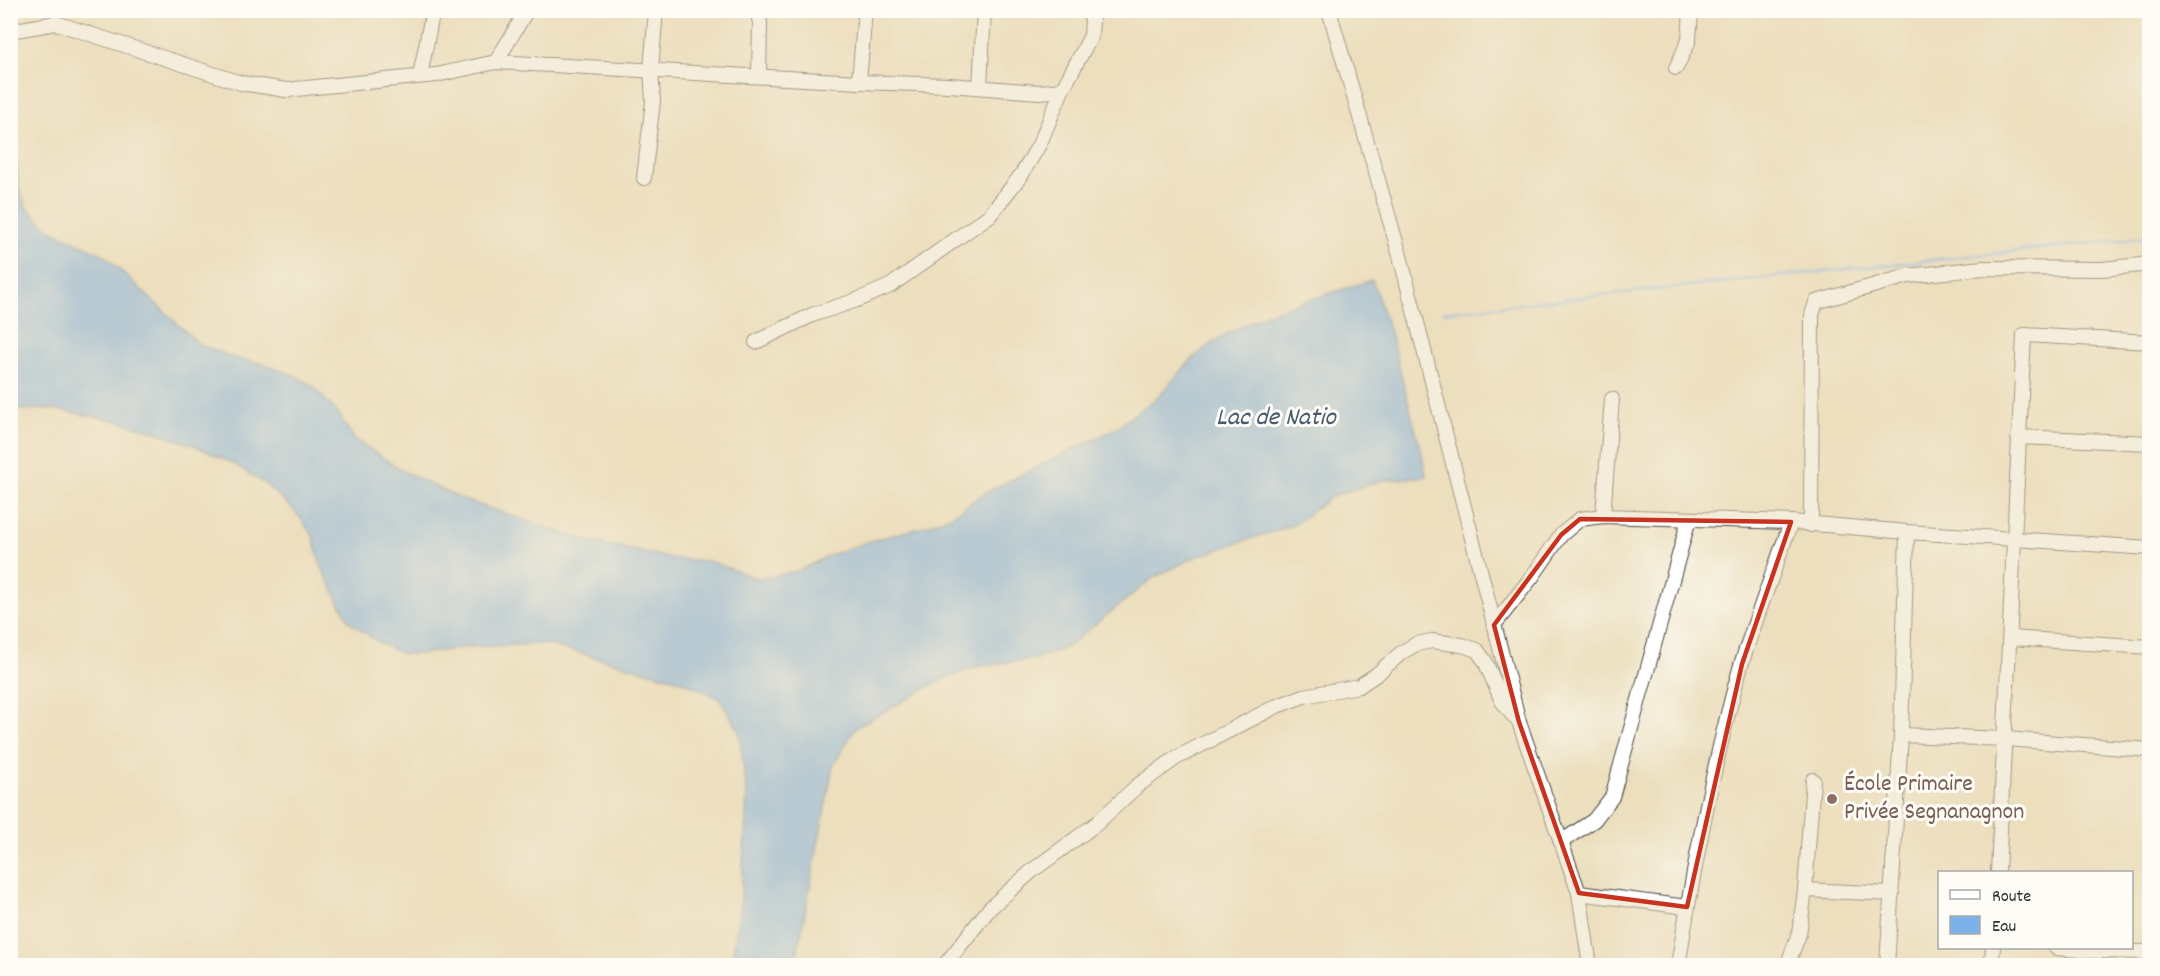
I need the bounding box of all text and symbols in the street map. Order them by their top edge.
water label: Lac de Natio [1216,400,1337,437]
place label: École Primaire Privée Segnanagnon [1844,768,2024,830]
marker: École Primaire Privée Segnanagnon [1825,792,1839,806]
legend [1938,871,2133,949]
text: Route [1992,885,2031,910]
text: Eau [1992,915,2016,940]

